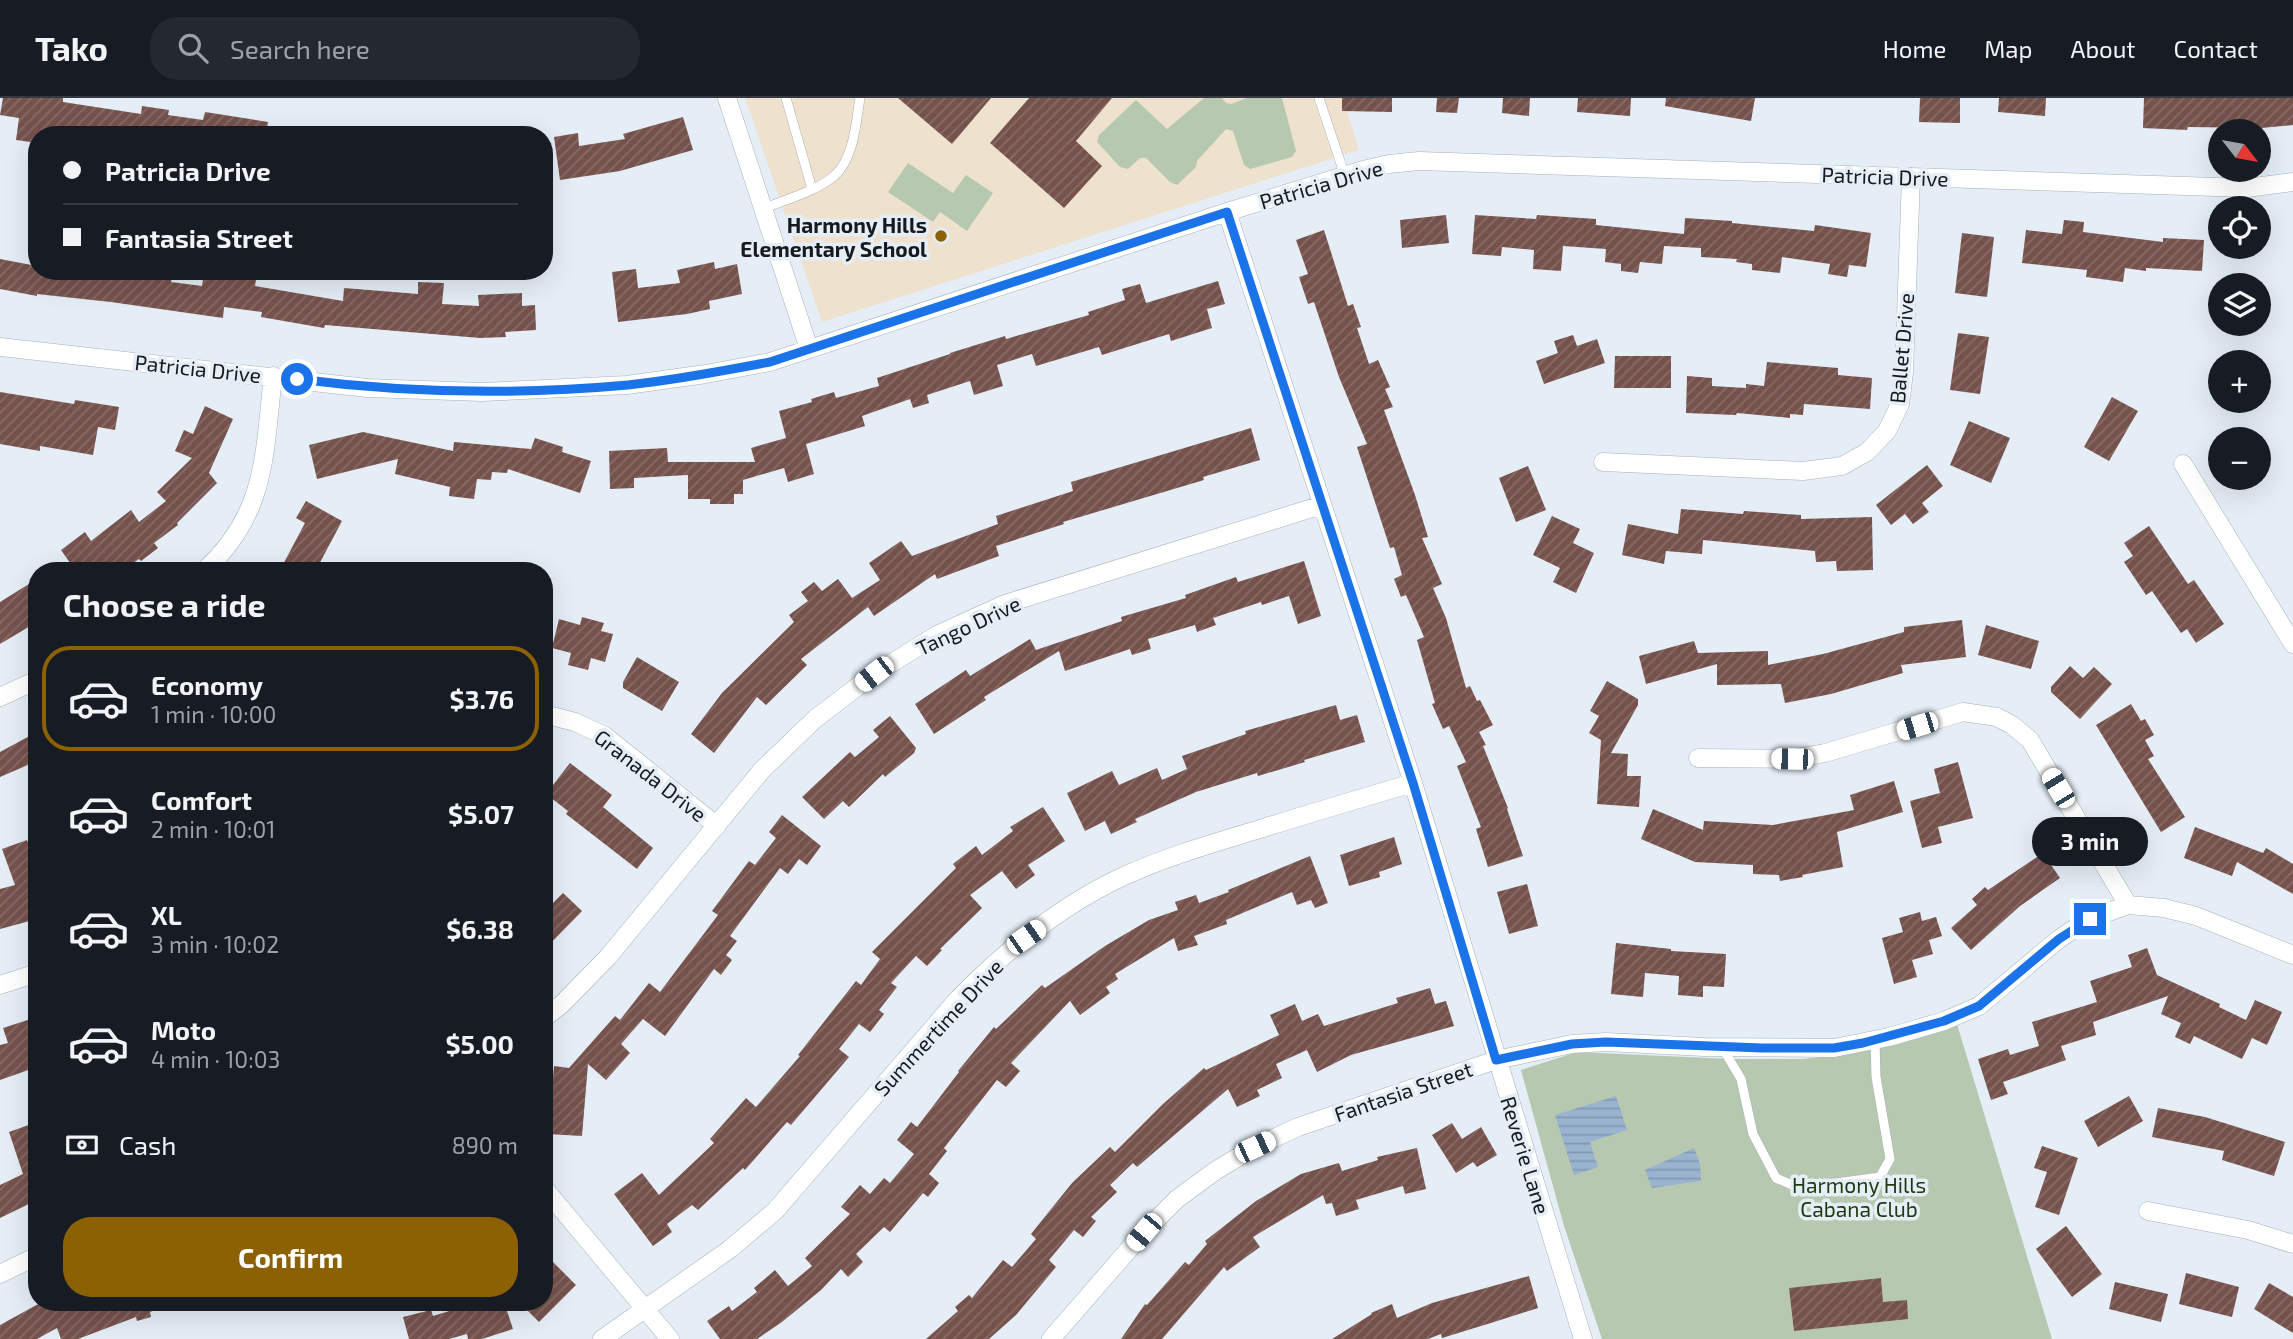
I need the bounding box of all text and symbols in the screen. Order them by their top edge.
search box [150,17,640,80]
text: Tako [35,28,108,68]
icon: search [174,29,212,67]
text: Search here [230,33,370,64]
text: Home [1883,34,1946,63]
text: Map [1984,34,2032,63]
text: About [2070,34,2136,63]
text: Contact [2174,34,2258,63]
north arrow [2208,119,2272,182]
map controls [2208,119,2271,490]
street label: Patricia Drive [1257,154,1385,214]
text: Patricia Drive [105,155,271,186]
street label: Patricia Drive [1821,161,1949,191]
button: locate [2208,196,2271,259]
place label: Harmony Hills Elementary School [740,212,927,262]
text: Fantasia Street [105,222,293,253]
marker: Harmony Hills Elementary School [933,228,949,244]
button: layers [2208,273,2271,336]
street label: Ballet Drive [1884,292,1918,404]
street label: Patricia Drive [134,349,262,387]
button: + [2208,350,2271,413]
route start [281,363,313,395]
button: − [2208,427,2271,490]
text: Choose a ride [63,585,266,623]
street label: Tango Drive [912,590,1024,660]
car [851,653,898,695]
icon: car [67,667,130,730]
text: Economy [151,669,263,700]
text: $3.76 [450,683,514,714]
text: 1 min · 10:00 [151,700,276,728]
car [1894,710,1941,742]
street label: Granada Drive [590,724,712,826]
car [1771,748,1814,770]
car [2039,765,2078,811]
icon: car [67,782,130,845]
text: Comfort [151,784,252,815]
text: $5.07 [448,798,514,829]
text: 2 min · 10:01 [151,815,275,843]
callout: 3 min [2032,818,2148,866]
text: 3 min [2061,827,2119,855]
icon: car [67,897,130,960]
text: XL [151,899,182,930]
route end [2074,903,2106,935]
text: $6.38 [446,913,514,944]
car [1003,916,1050,958]
text: 3 min · 10:02 [151,930,279,958]
street label: Summertime Drive [868,954,1008,1100]
icon: car [67,1012,130,1075]
text: Moto [151,1014,216,1045]
text: $5.00 [445,1028,514,1059]
text: 4 min · 10:03 [151,1045,280,1073]
street label: Fantasia Street [1331,1056,1475,1126]
street label: Reverie Lane [1496,1093,1556,1217]
icon: cash [63,1126,101,1164]
text: Cash [119,1129,176,1160]
car [1232,1129,1279,1165]
text: 890 m [452,1131,518,1159]
park label: Harmony Hills Cabana Club [1792,1172,1926,1221]
car [1123,1209,1166,1255]
button: Confirm [63,1217,518,1297]

